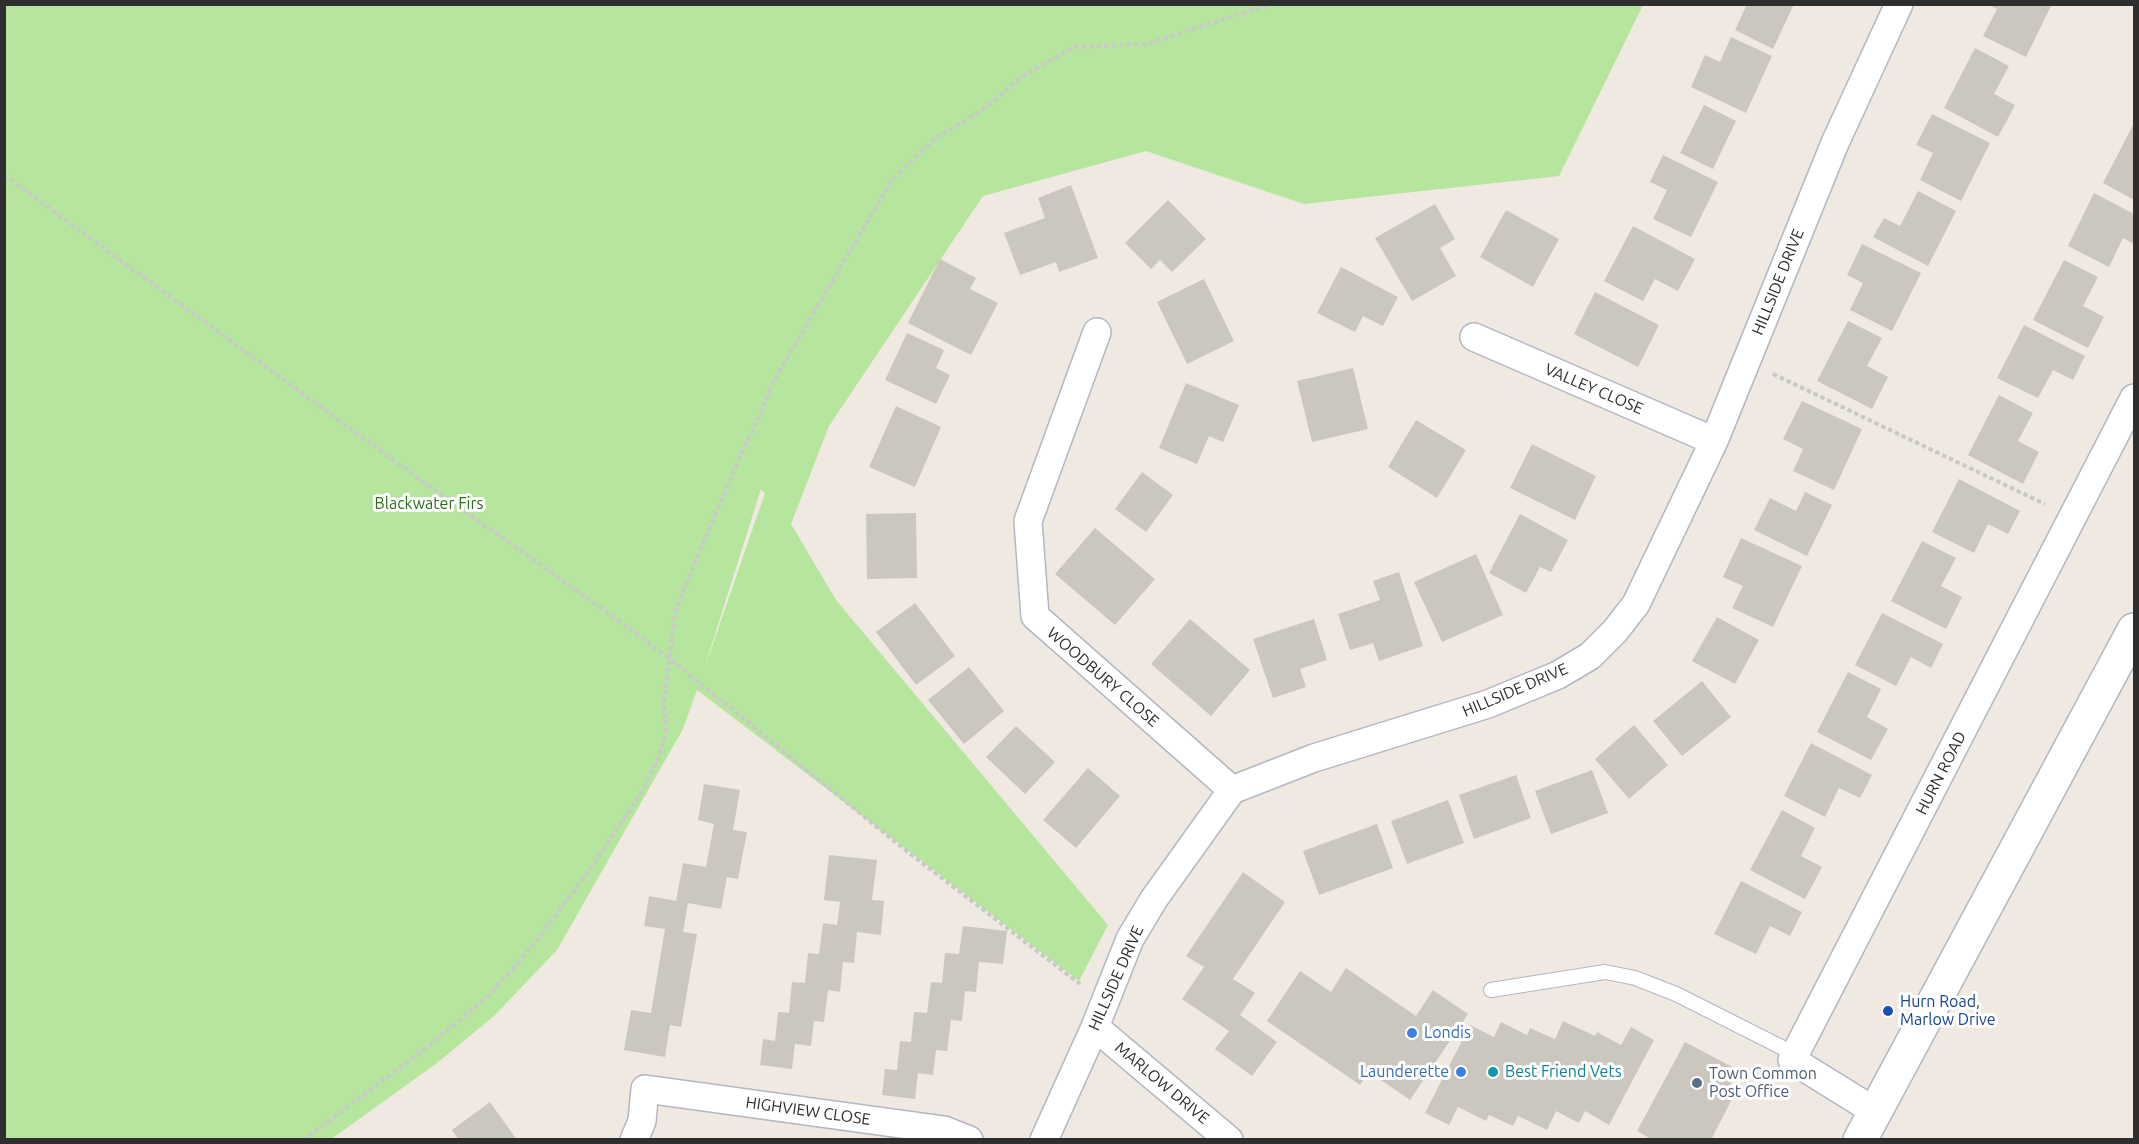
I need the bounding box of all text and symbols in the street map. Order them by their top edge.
street label: HILLSIDE DRIVE [1748,226,1808,338]
street label: VALLEY CLOSE [1542,360,1646,418]
park label: Blackwater Firs [375,494,483,514]
street label: WOODBURY CLOSE [1043,623,1163,731]
street label: HILLSIDE DRIVE [1459,659,1571,721]
street label: HURN ROAD [1912,728,1970,818]
street label: HILLSIDE DRIVE [1084,923,1148,1033]
place label: Hurn Road, Marlow Drive [1900,992,1996,1030]
marker: Hurn Road, Marlow Drive [1881,1004,1895,1018]
place label: Londis [1424,1023,1471,1043]
marker: Londis [1405,1026,1419,1040]
street label: MARLOW DRIVE [1111,1038,1213,1128]
place label: Launderette [1360,1062,1449,1082]
place label: Best Friend Vets [1505,1062,1622,1082]
place label: Town Common Post Office [1709,1064,1817,1102]
marker: Launderette [1454,1065,1468,1079]
marker: Best Friend Vets [1486,1065,1500,1079]
marker: Town Common Post Office [1690,1076,1704,1090]
street label: HIGHVIEW CLOSE [744,1093,872,1129]

